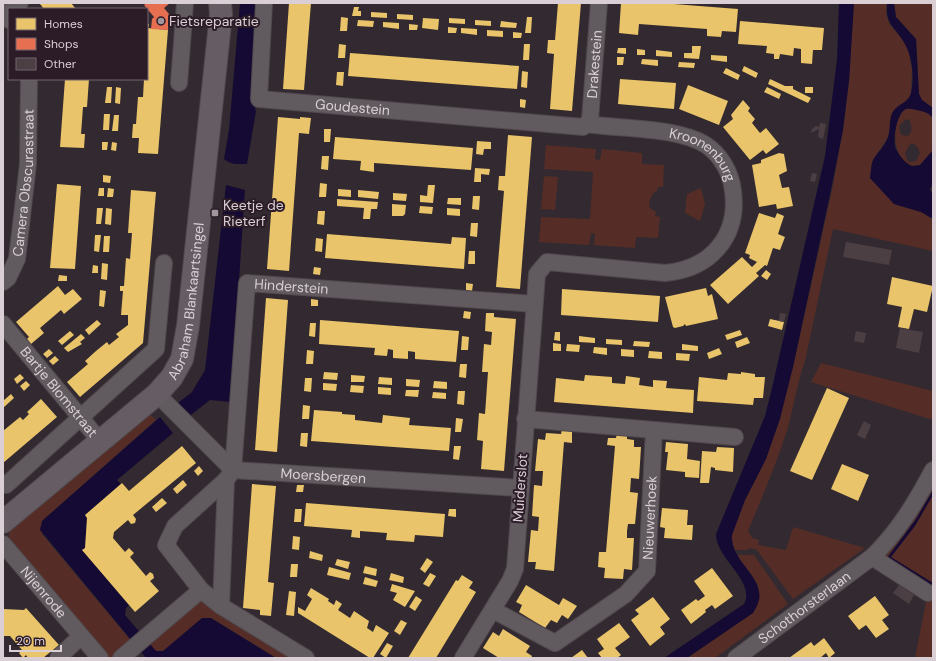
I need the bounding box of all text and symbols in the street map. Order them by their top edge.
legend [8,8,148,80]
place label: Fietsreparatie [169,12,259,30]
text: Homes [44,16,83,32]
marker: Fietsreparatie [156,16,166,26]
street label: Drakestein [583,29,606,99]
text: Shops [44,36,79,52]
text: Other [44,56,77,72]
street label: Goudestein [314,95,391,119]
street label: Camera Obscurastraat [8,109,38,258]
street label: Kroonenburg [668,124,740,184]
place label: Keetje de Rieterf [223,196,284,230]
marker: Keetje de Rieterf [210,208,220,218]
street label: Abraham Blankaartsingel [163,222,208,383]
street label: Hinderstein [254,275,329,298]
street label: Bartje Blomstraat [16,343,102,441]
street label: Muiderslot [509,453,531,523]
street label: Moersbergen [280,464,367,487]
street label: Nieuwerhoek [639,475,661,560]
street label: Nijenrode [17,562,71,622]
street label: Schothorsterlaan [754,567,854,648]
scale bar [10,627,61,653]
text: 20 m [16,633,45,649]

